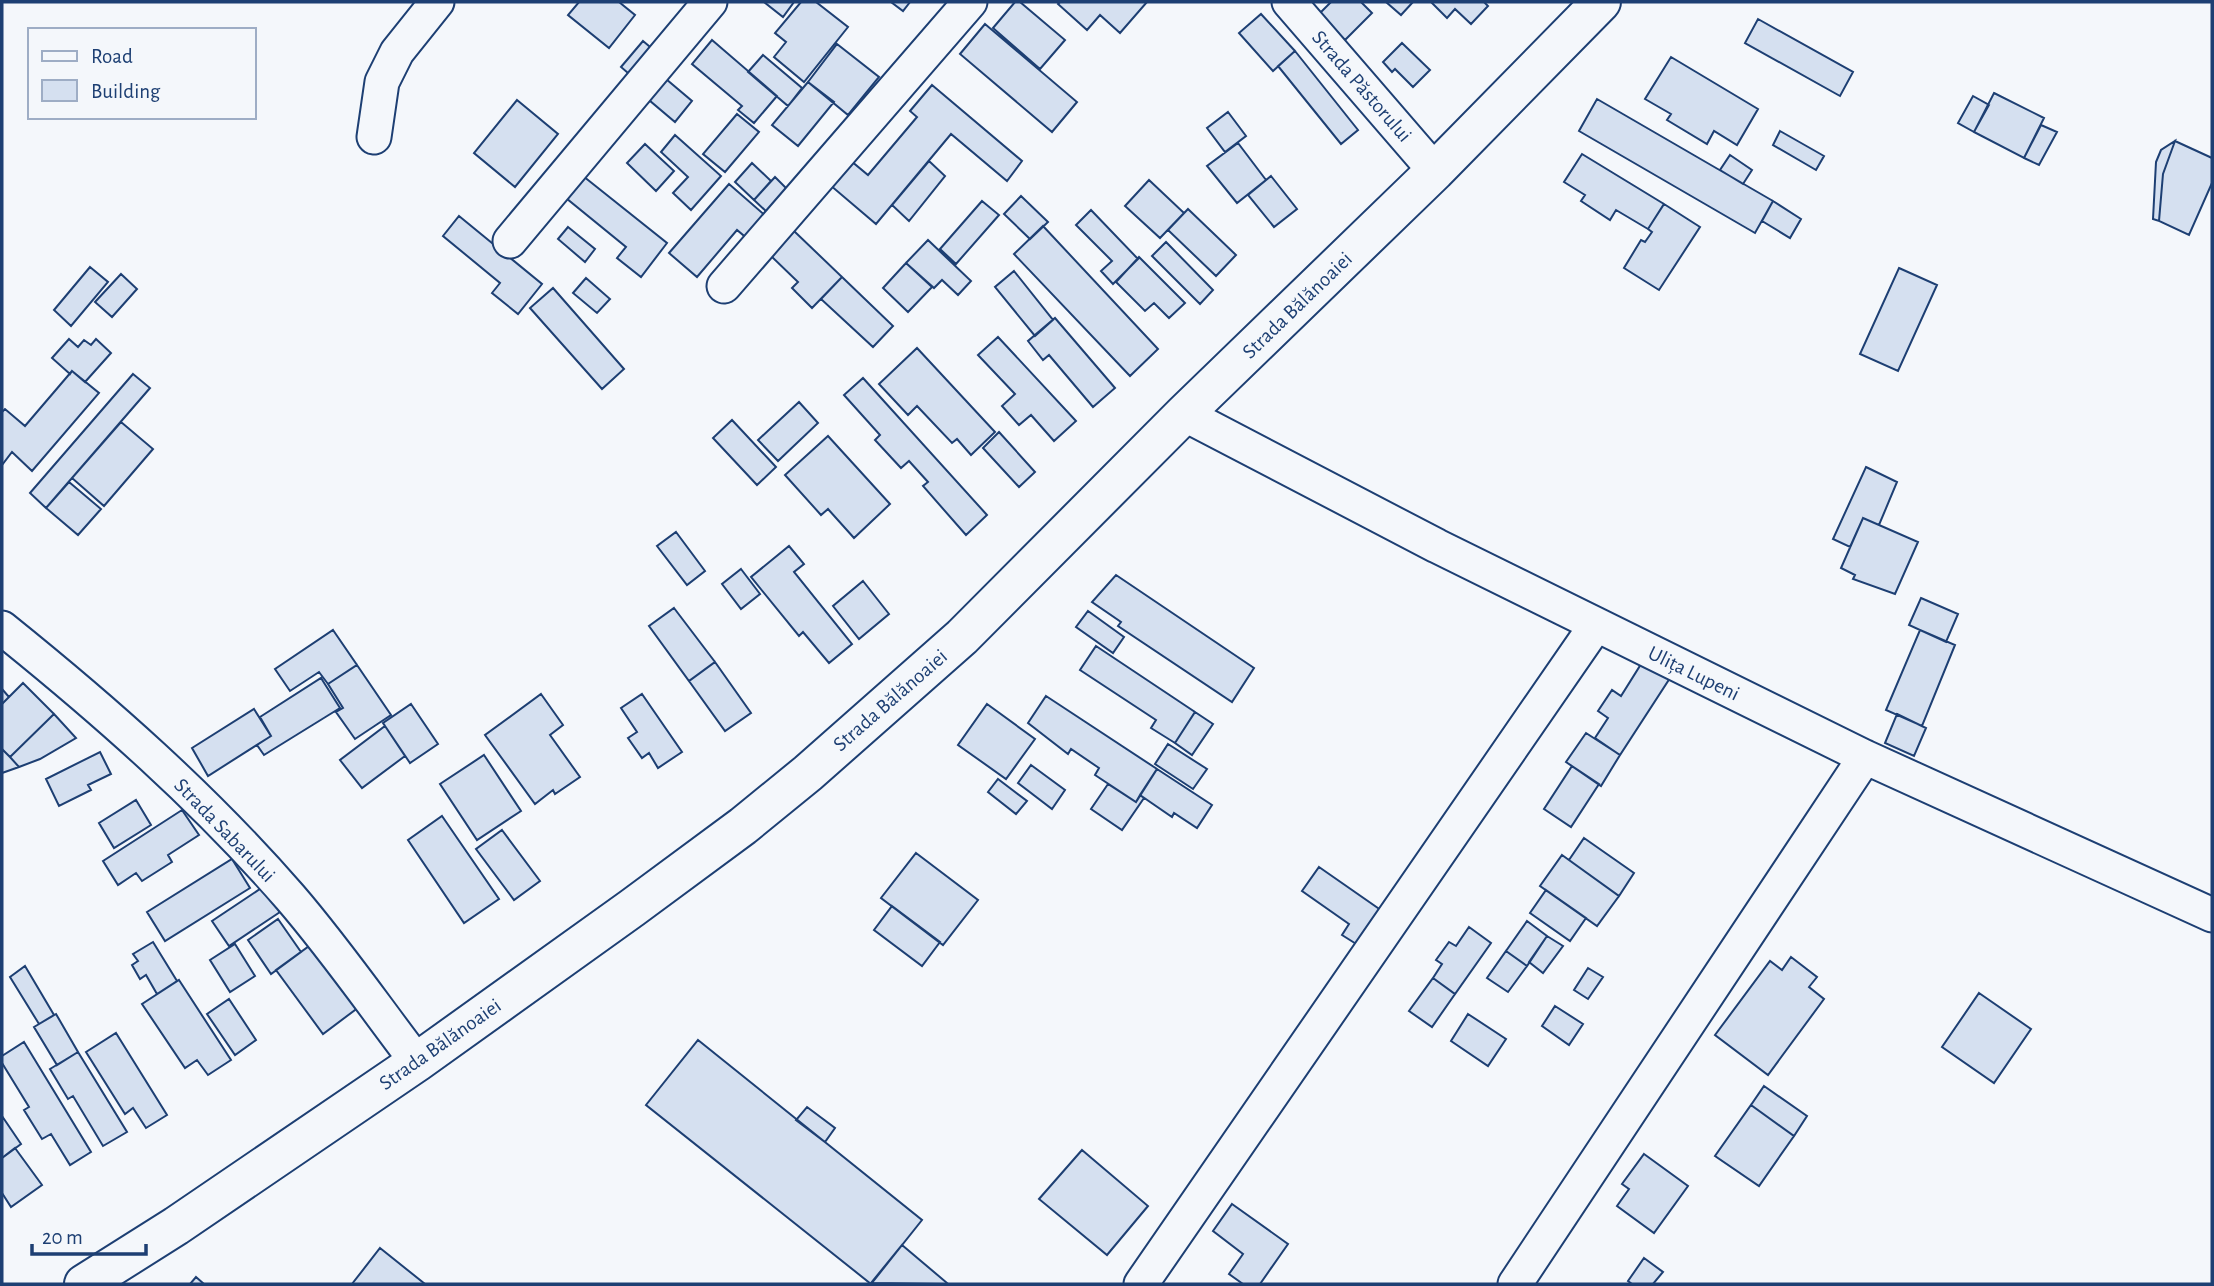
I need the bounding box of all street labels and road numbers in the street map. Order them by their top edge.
street label: Strada Păstorului [1308,27,1415,146]
street label: Strada Bălănoaiei [1239,248,1356,363]
street label: Ulița Lupeni [1644,642,1743,706]
street label: Strada Bălănoaiei [829,645,951,755]
street label: Strada Sabarului [170,775,279,886]
street label: Strada Bălănoaiei [376,995,505,1094]

